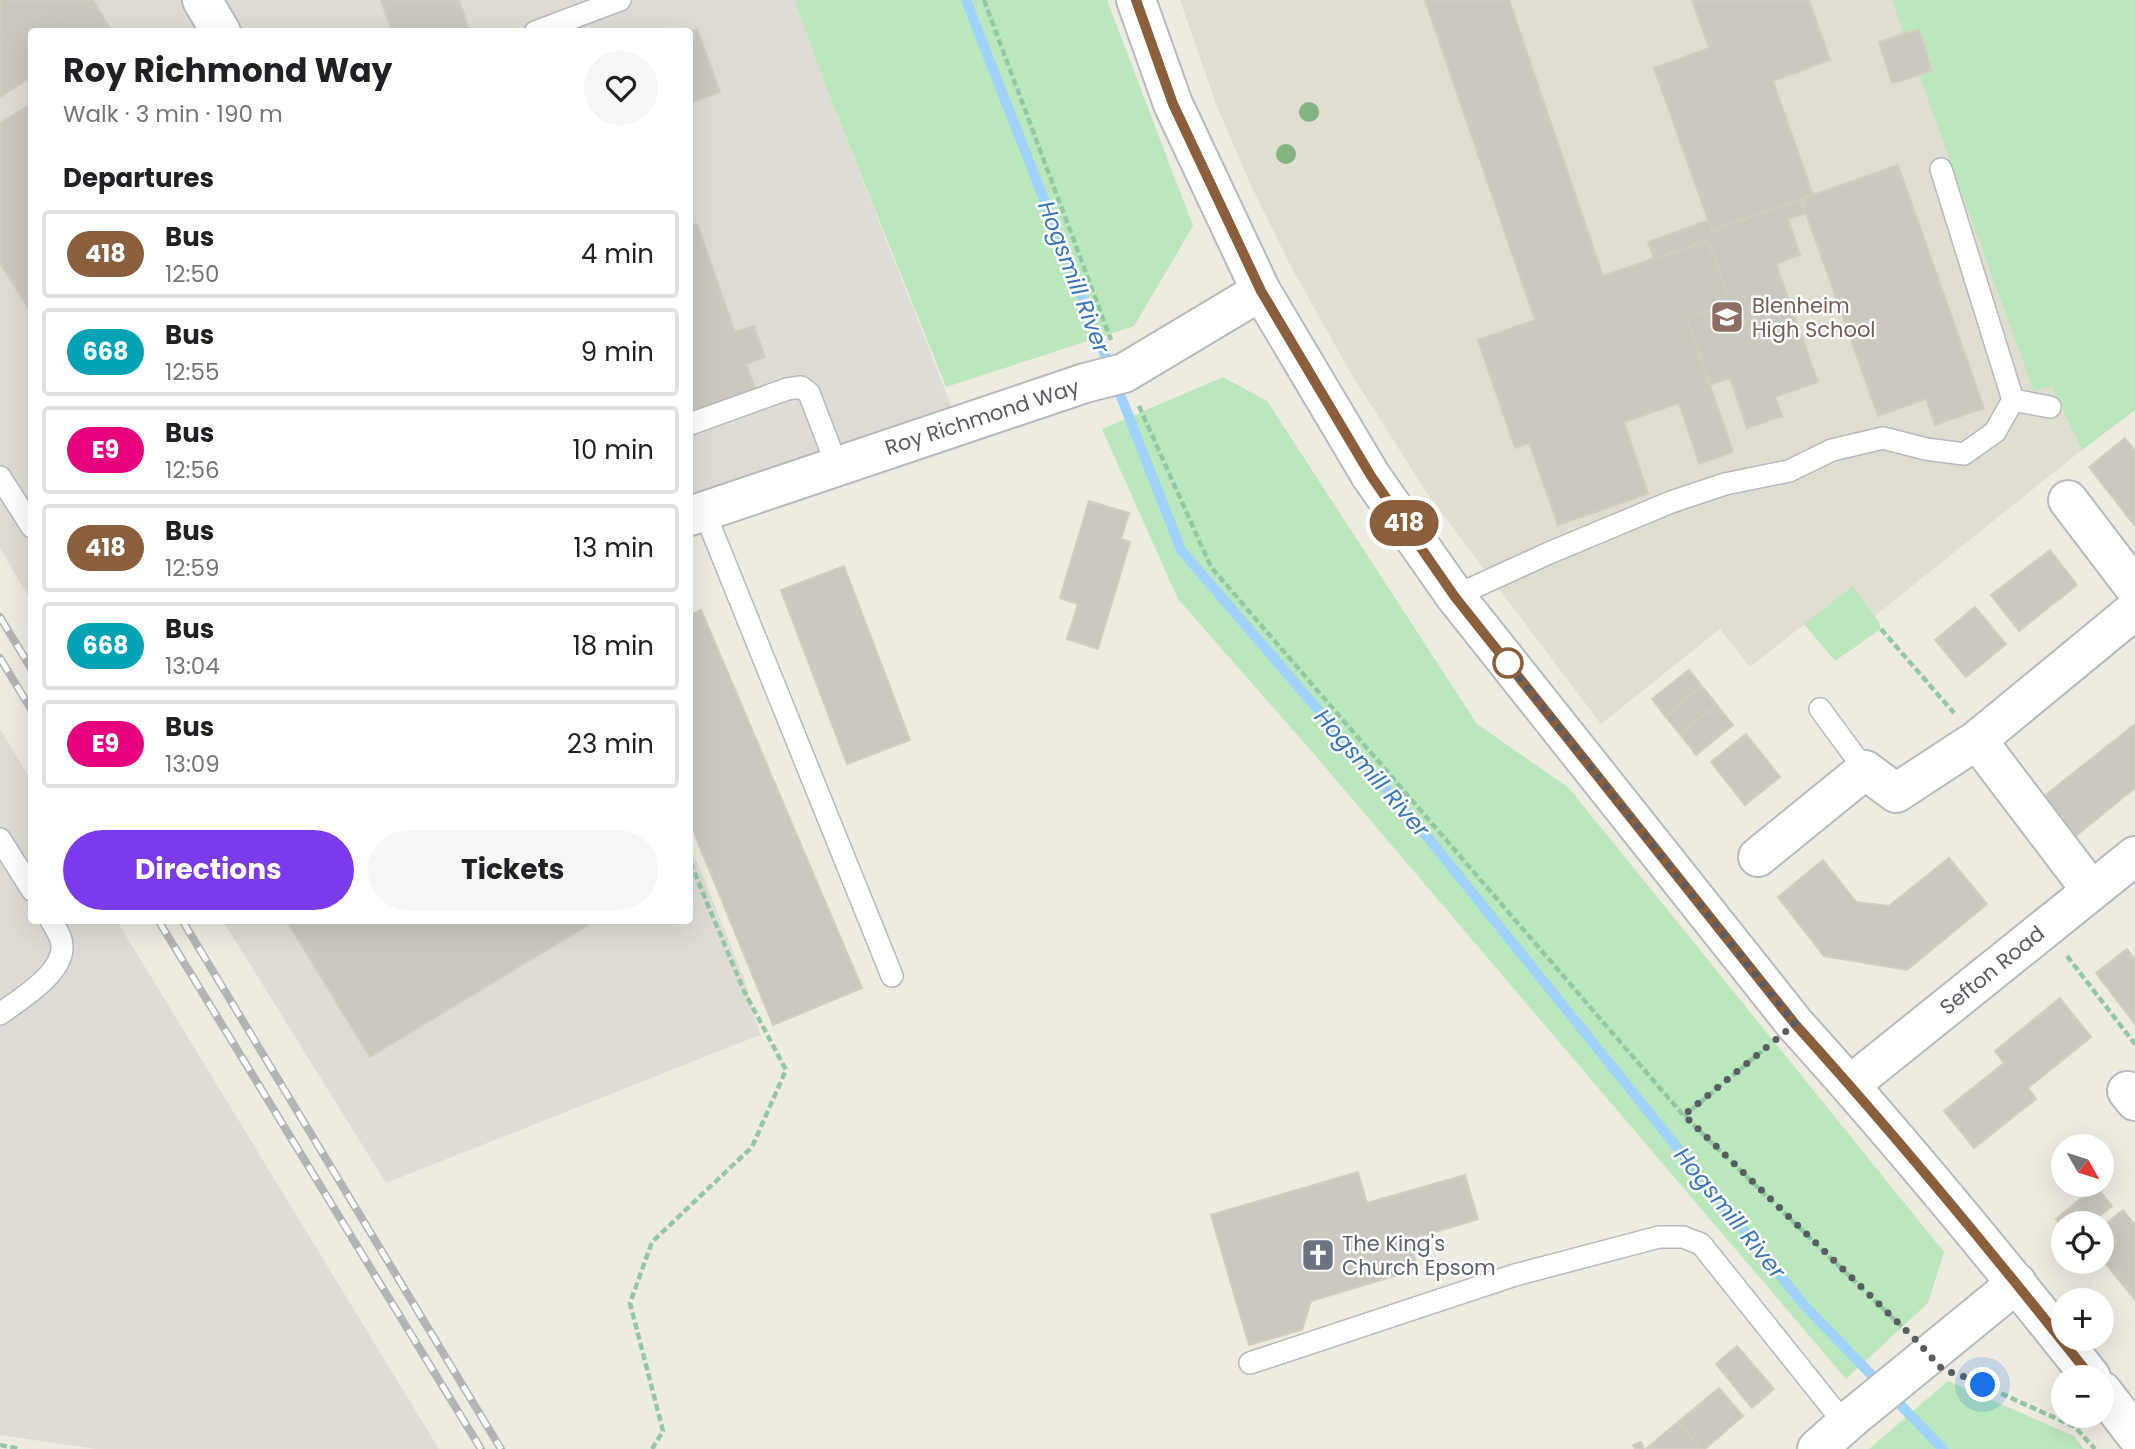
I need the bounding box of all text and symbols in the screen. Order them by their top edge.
text: Roy Richmond Way [63,47,392,94]
button: heart [584,51,658,125]
text: Walk · 3 min · 190 m [63,98,283,130]
text: Departures [63,160,214,196]
water label: Hogsmill River [1030,196,1118,359]
text: Bus [165,219,214,255]
text: 4 min [581,236,654,272]
text: 418 [85,237,126,270]
text: 12:50 [165,258,219,290]
place label: Blenheim High School [1752,291,1876,344]
school or university icon: Blenheim High School [1708,298,1746,336]
text: Bus [165,317,214,353]
text: 9 min [581,334,654,370]
text: 668 [82,335,129,368]
text: 12:55 [165,356,219,388]
street label: Roy Richmond Way [881,372,1083,462]
text: Bus [165,415,214,451]
text: 10 min [573,432,654,468]
text: E9 [92,433,119,466]
text: 12:56 [165,454,220,486]
line badge: 418 [1364,500,1444,546]
text: 418 [1384,506,1424,539]
text: Bus [165,513,214,549]
text: 13 min [574,530,654,566]
text: 418 [85,531,126,564]
text: 12:59 [165,552,219,584]
text: Bus [165,611,214,647]
text: 18 min [573,628,654,664]
text: 668 [82,629,129,662]
unlabelled marker [1493,648,1523,678]
text: 13:04 [165,650,220,682]
water label: Hogsmill River [1307,702,1438,845]
text: Bus [165,709,214,745]
text: 23 min [567,726,654,762]
text: E9 [92,727,119,760]
text: 13:09 [165,748,220,780]
button: Directions [63,830,354,910]
button: Tickets [368,830,658,910]
street label: Sefton Road [1934,919,2050,1021]
north arrow [2051,1134,2114,1197]
map controls [2051,1134,2114,1428]
water label: Hogsmill River [1667,1140,1794,1287]
button: locate [2051,1211,2114,1274]
place label: The King's Church Epsom [1342,1229,1496,1282]
church icon: The King's Church Epsom [1299,1236,1337,1274]
button: + [2051,1288,2114,1351]
button: − [2051,1365,2114,1428]
your location [1965,1367,2000,1402]

